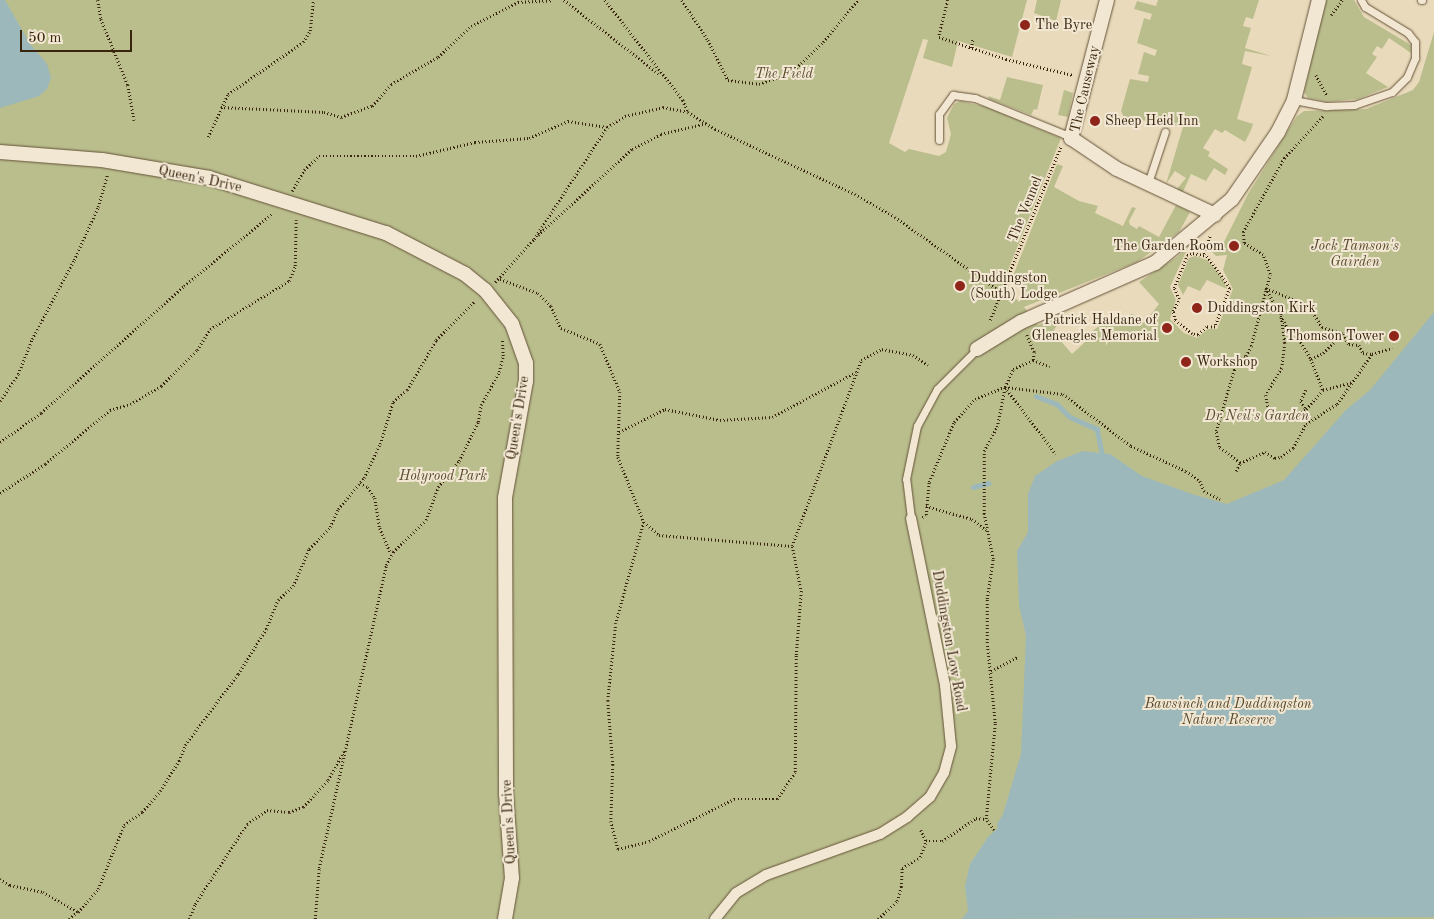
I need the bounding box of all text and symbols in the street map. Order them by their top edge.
place label: The Byre [1035,17,1092,33]
marker: The Byre [1019,19,1031,31]
scale bar [22,20,135,52]
text: 50 m [28,31,62,46]
street label: The Causeway [1067,44,1103,134]
park label: The Field [755,66,813,82]
place label: Sheep Heid Inn [1105,113,1198,129]
marker: Sheep Heid Inn [1089,115,1101,127]
street label: Queen's Drive [157,162,243,196]
street label: The Vennel [1004,174,1046,244]
place label: The Garden Room [1113,238,1224,254]
park label: Jock Tamson's Gairden [1311,238,1399,270]
marker: The Garden Room [1228,240,1240,252]
place label: Duddingston (South) Lodge [970,270,1058,302]
marker: Duddingston (South) Lodge [954,280,966,292]
place label: Duddingston Kirk [1207,300,1316,316]
marker: Duddingston Kirk [1191,302,1203,314]
place label: Patrick Haldane of Gleneagles Memorial [1032,312,1157,344]
marker: Patrick Haldane of Gleneagles Memorial [1161,322,1173,334]
place label: Thomson Tower [1286,328,1384,344]
marker: Thomson Tower [1388,330,1400,342]
place label: Workshop [1196,354,1257,370]
marker: Workshop [1180,356,1192,368]
street label: Queen's Drive [503,375,533,461]
park label: Dr Neil's Garden [1205,408,1309,424]
park label: Holyrood Park [399,468,487,484]
street label: Duddingston Low Road [928,569,970,713]
park label: Bawsinch and Duddingston Nature Reserve [1144,696,1312,729]
street label: Queen's Drive [498,779,520,865]

